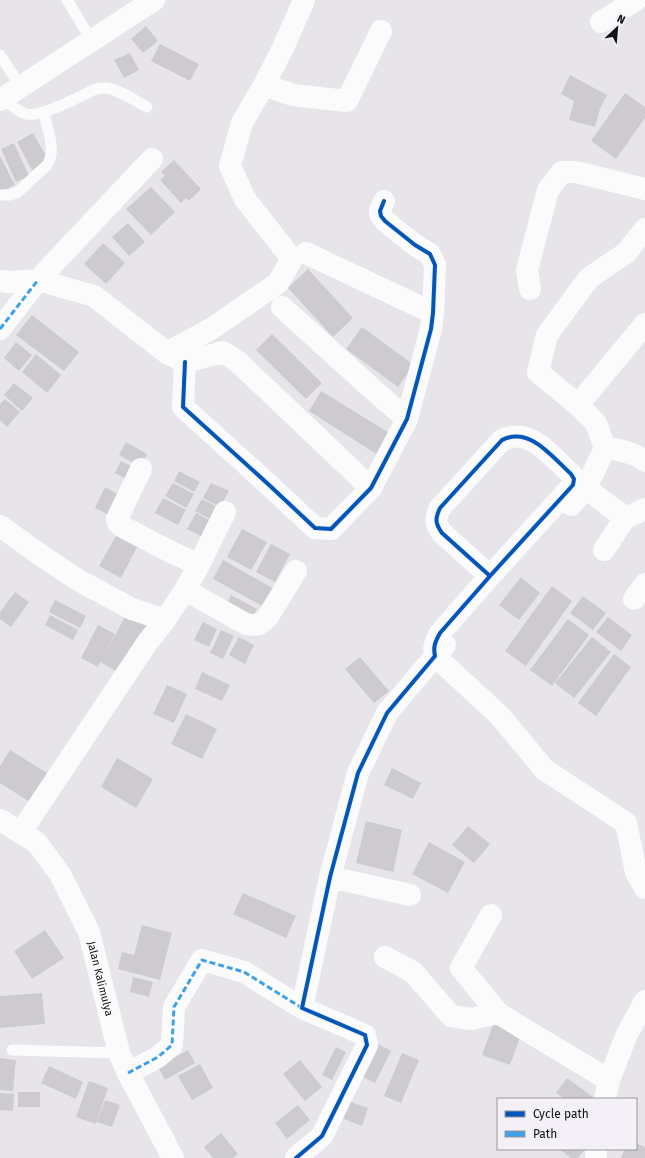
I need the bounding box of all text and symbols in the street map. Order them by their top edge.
north arrow [597,8,637,48]
text: N [615,12,627,27]
street label: Jalan Kalimulya [85,940,116,1017]
legend [497,1098,637,1150]
text: Cycle path [533,1107,589,1121]
text: Path [533,1127,557,1141]

